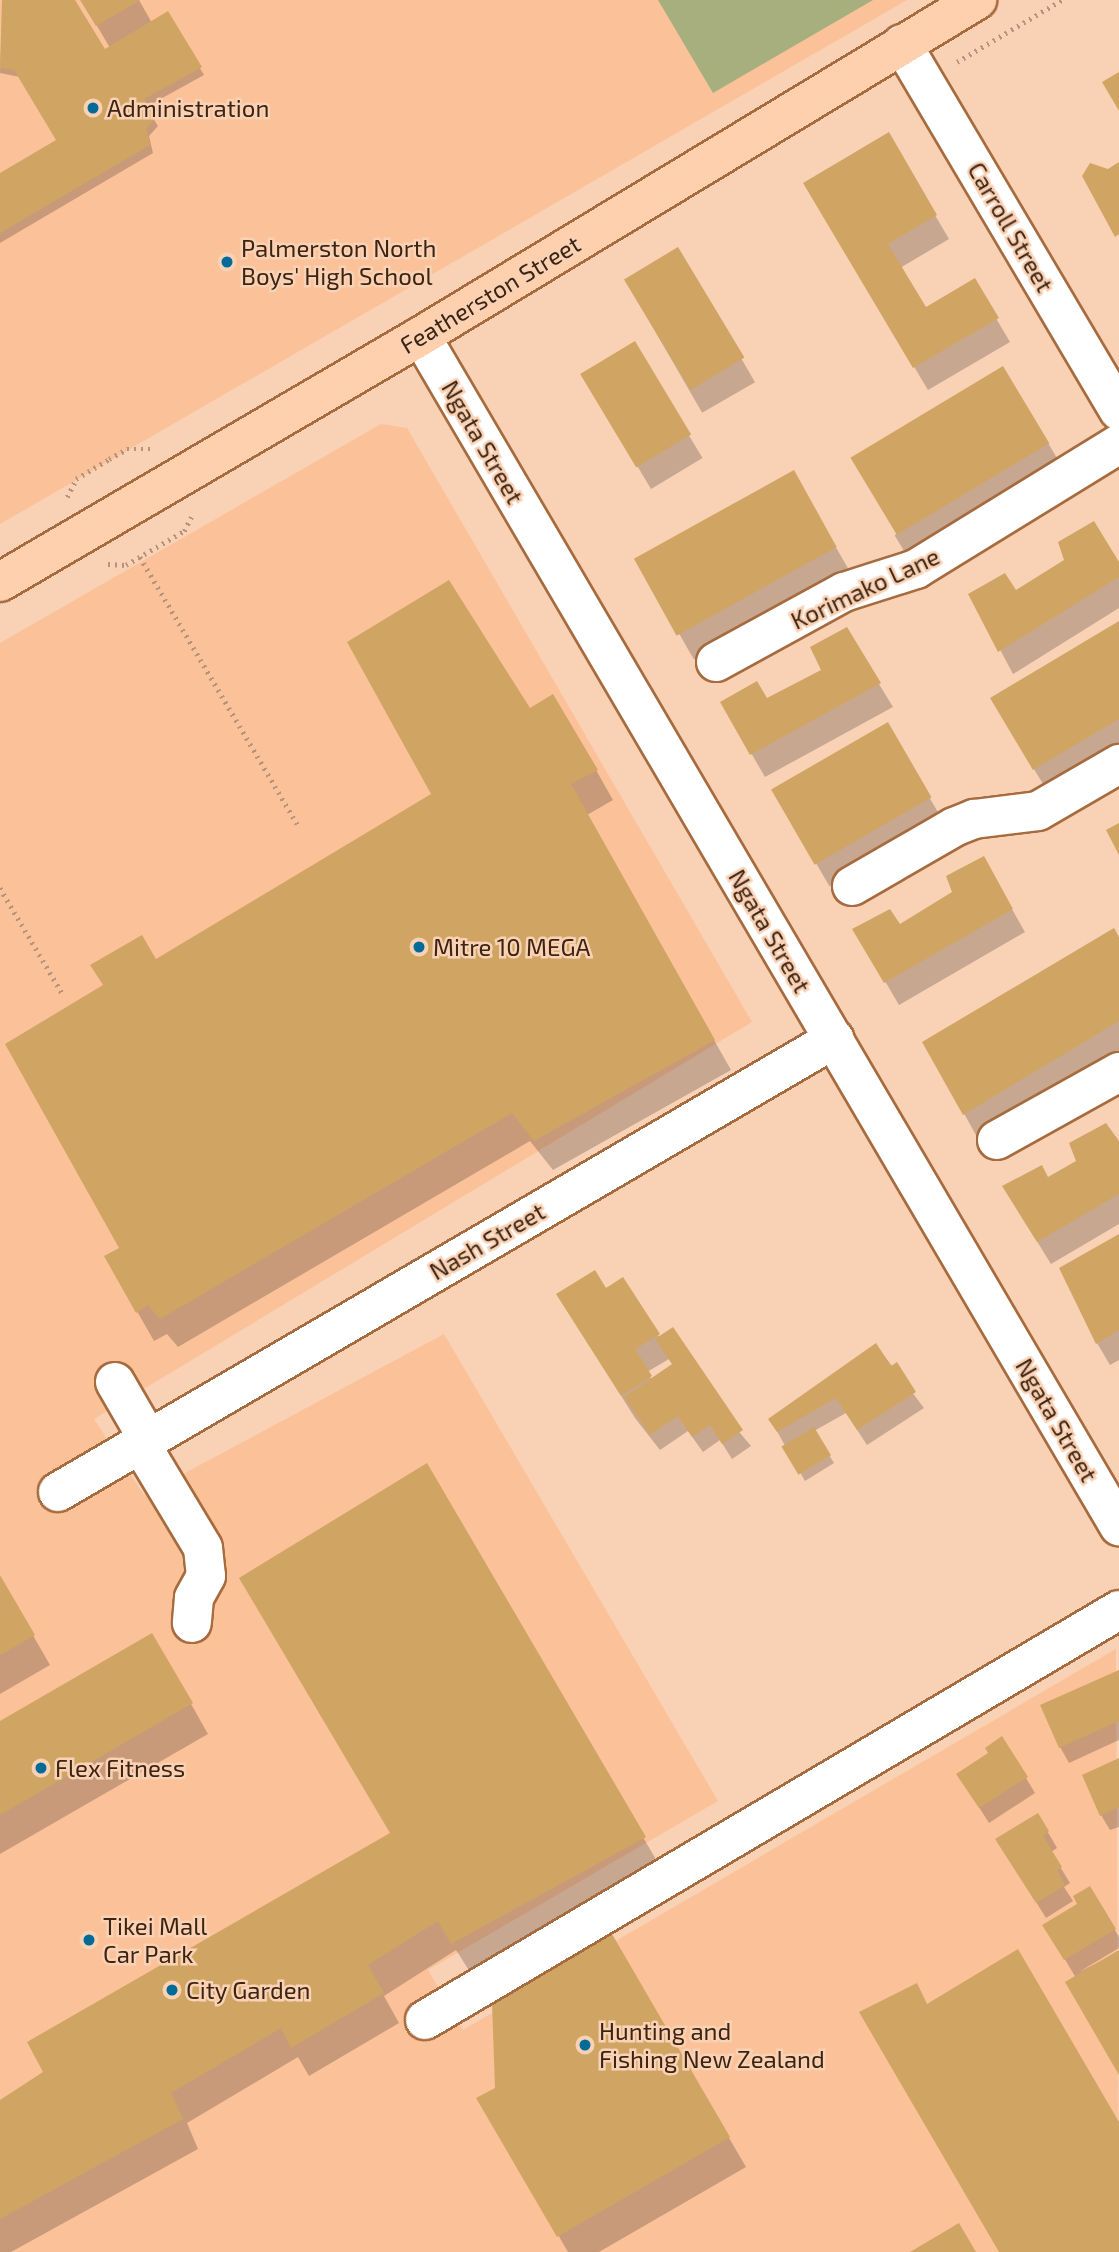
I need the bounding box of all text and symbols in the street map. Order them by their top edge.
place label: Administration [107,94,269,122]
marker: Administration [85,100,101,116]
street label: Carroll Street [962,157,1060,297]
street label: Featherston Street [395,229,585,359]
place label: Palmerston North Boys' High School [241,234,436,290]
marker: Palmerston North Boys' High School [219,254,235,270]
street label: Ngata Street [436,375,530,509]
street label: Korimako Lane [786,541,944,635]
street label: Ngata Street [723,864,817,998]
place label: Mitre 10 MEGA [433,933,590,961]
marker: Mitre 10 MEGA [411,939,427,955]
street label: Nash Street [424,1196,550,1286]
street label: Ngata Street [1010,1353,1104,1487]
place label: Flex Fitness [55,1754,185,1782]
marker: Flex Fitness [33,1760,49,1776]
place label: Tikei Mall Car Park [103,1912,207,1968]
marker: Tikei Mall Car Park [81,1932,97,1948]
place label: City Garden [186,1976,311,2004]
marker: City Garden [164,1982,180,1998]
place label: Hunting and Fishing New Zealand [599,2017,825,2073]
marker: Hunting and Fishing New Zealand [577,2037,593,2053]

